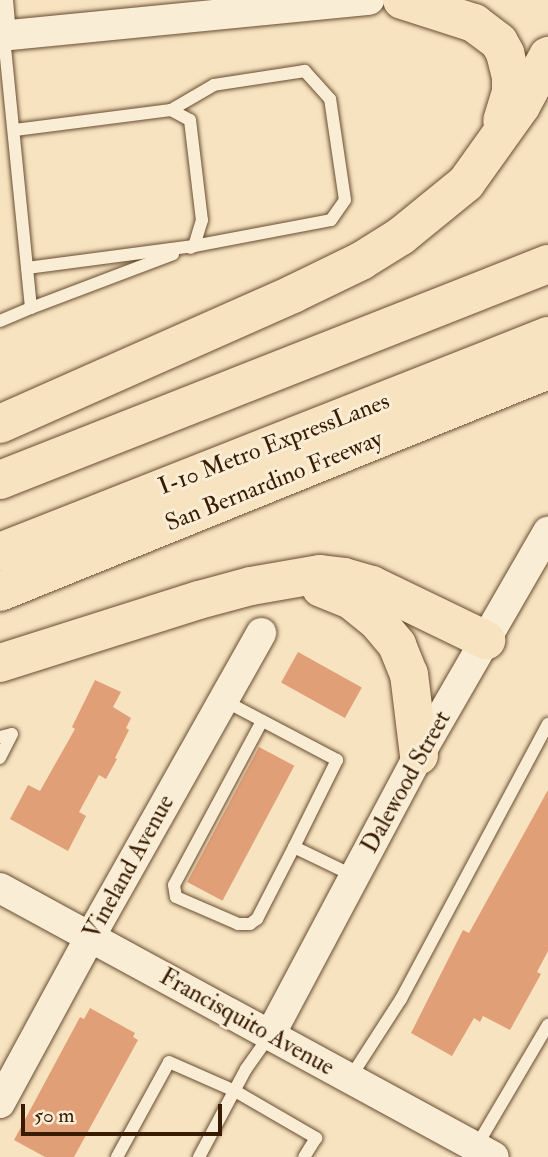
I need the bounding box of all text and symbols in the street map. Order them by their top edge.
street label: I-10 Metro ExpressLanes [155,387,393,501]
street label: San Bernardino Freeway [161,424,387,538]
street label: Dalewood Street [355,706,457,858]
street label: Vineland Avenue [78,790,180,944]
street label: Francisquito Avenue [155,962,339,1082]
scale bar [24,1090,226,1134]
text: 50 m [34,1102,75,1129]

